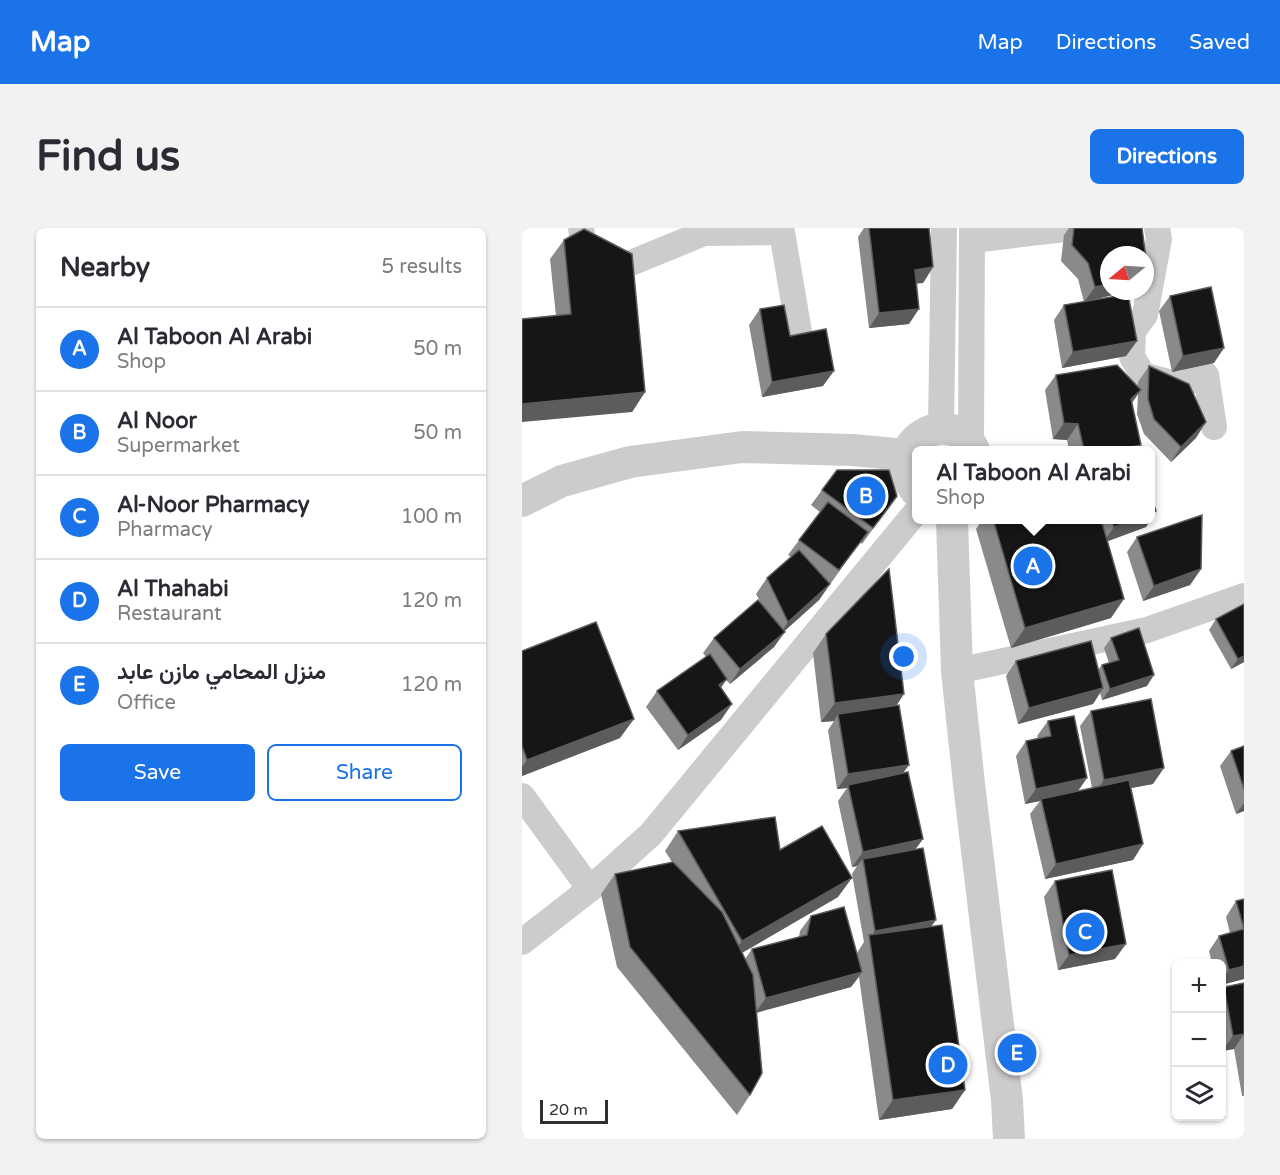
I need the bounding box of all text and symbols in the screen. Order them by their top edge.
text: Map [30,25,90,59]
text: Map [977,30,1023,55]
text: Directions [1056,30,1156,55]
text: Saved [1189,30,1250,55]
button: Directions [1090,129,1244,184]
text: Find us [36,131,180,182]
north arrow [1100,246,1154,300]
text: Nearby [60,252,150,283]
text: 5 results [382,255,462,279]
text: Al Taboon Al Arabi [117,324,312,350]
text: A [72,337,87,361]
text: 50 m [413,337,462,361]
text: Shop [117,350,166,374]
text: Al Noor [117,408,197,434]
text: B [73,421,86,445]
text: 50 m [413,421,462,445]
text: Supermarket [117,434,240,458]
popup [912,446,1155,524]
text: Al Taboon Al Arabi [936,460,1131,486]
pin: B [846,474,886,518]
text: Shop [936,486,985,510]
text: Al-Noor Pharmacy [117,492,310,518]
text: C [73,505,86,529]
text: 100 m [401,505,462,529]
text: Pharmacy [117,518,212,542]
pin: A [1014,544,1052,588]
text: Al Thahabi [117,576,229,602]
text: D [72,589,87,613]
text: 120 m [401,589,462,613]
text: Restaurant [117,602,222,626]
your location [889,642,918,671]
text: منزل المحامي مازن عابد [117,659,326,685]
text: E [73,673,86,697]
text: 120 m [401,673,462,697]
text: Office [117,691,176,715]
button: Save [60,744,255,801]
button: Share [267,744,462,801]
pin: C [1066,910,1104,954]
map controls [1172,959,1226,1121]
button: + [1172,959,1226,1013]
button: − [1172,1013,1226,1067]
pin: E [998,1030,1036,1076]
pin: D [928,1042,968,1088]
button: layers [1172,1067,1226,1121]
scale bar [540,1097,608,1124]
text: 20 m [549,1100,588,1120]

